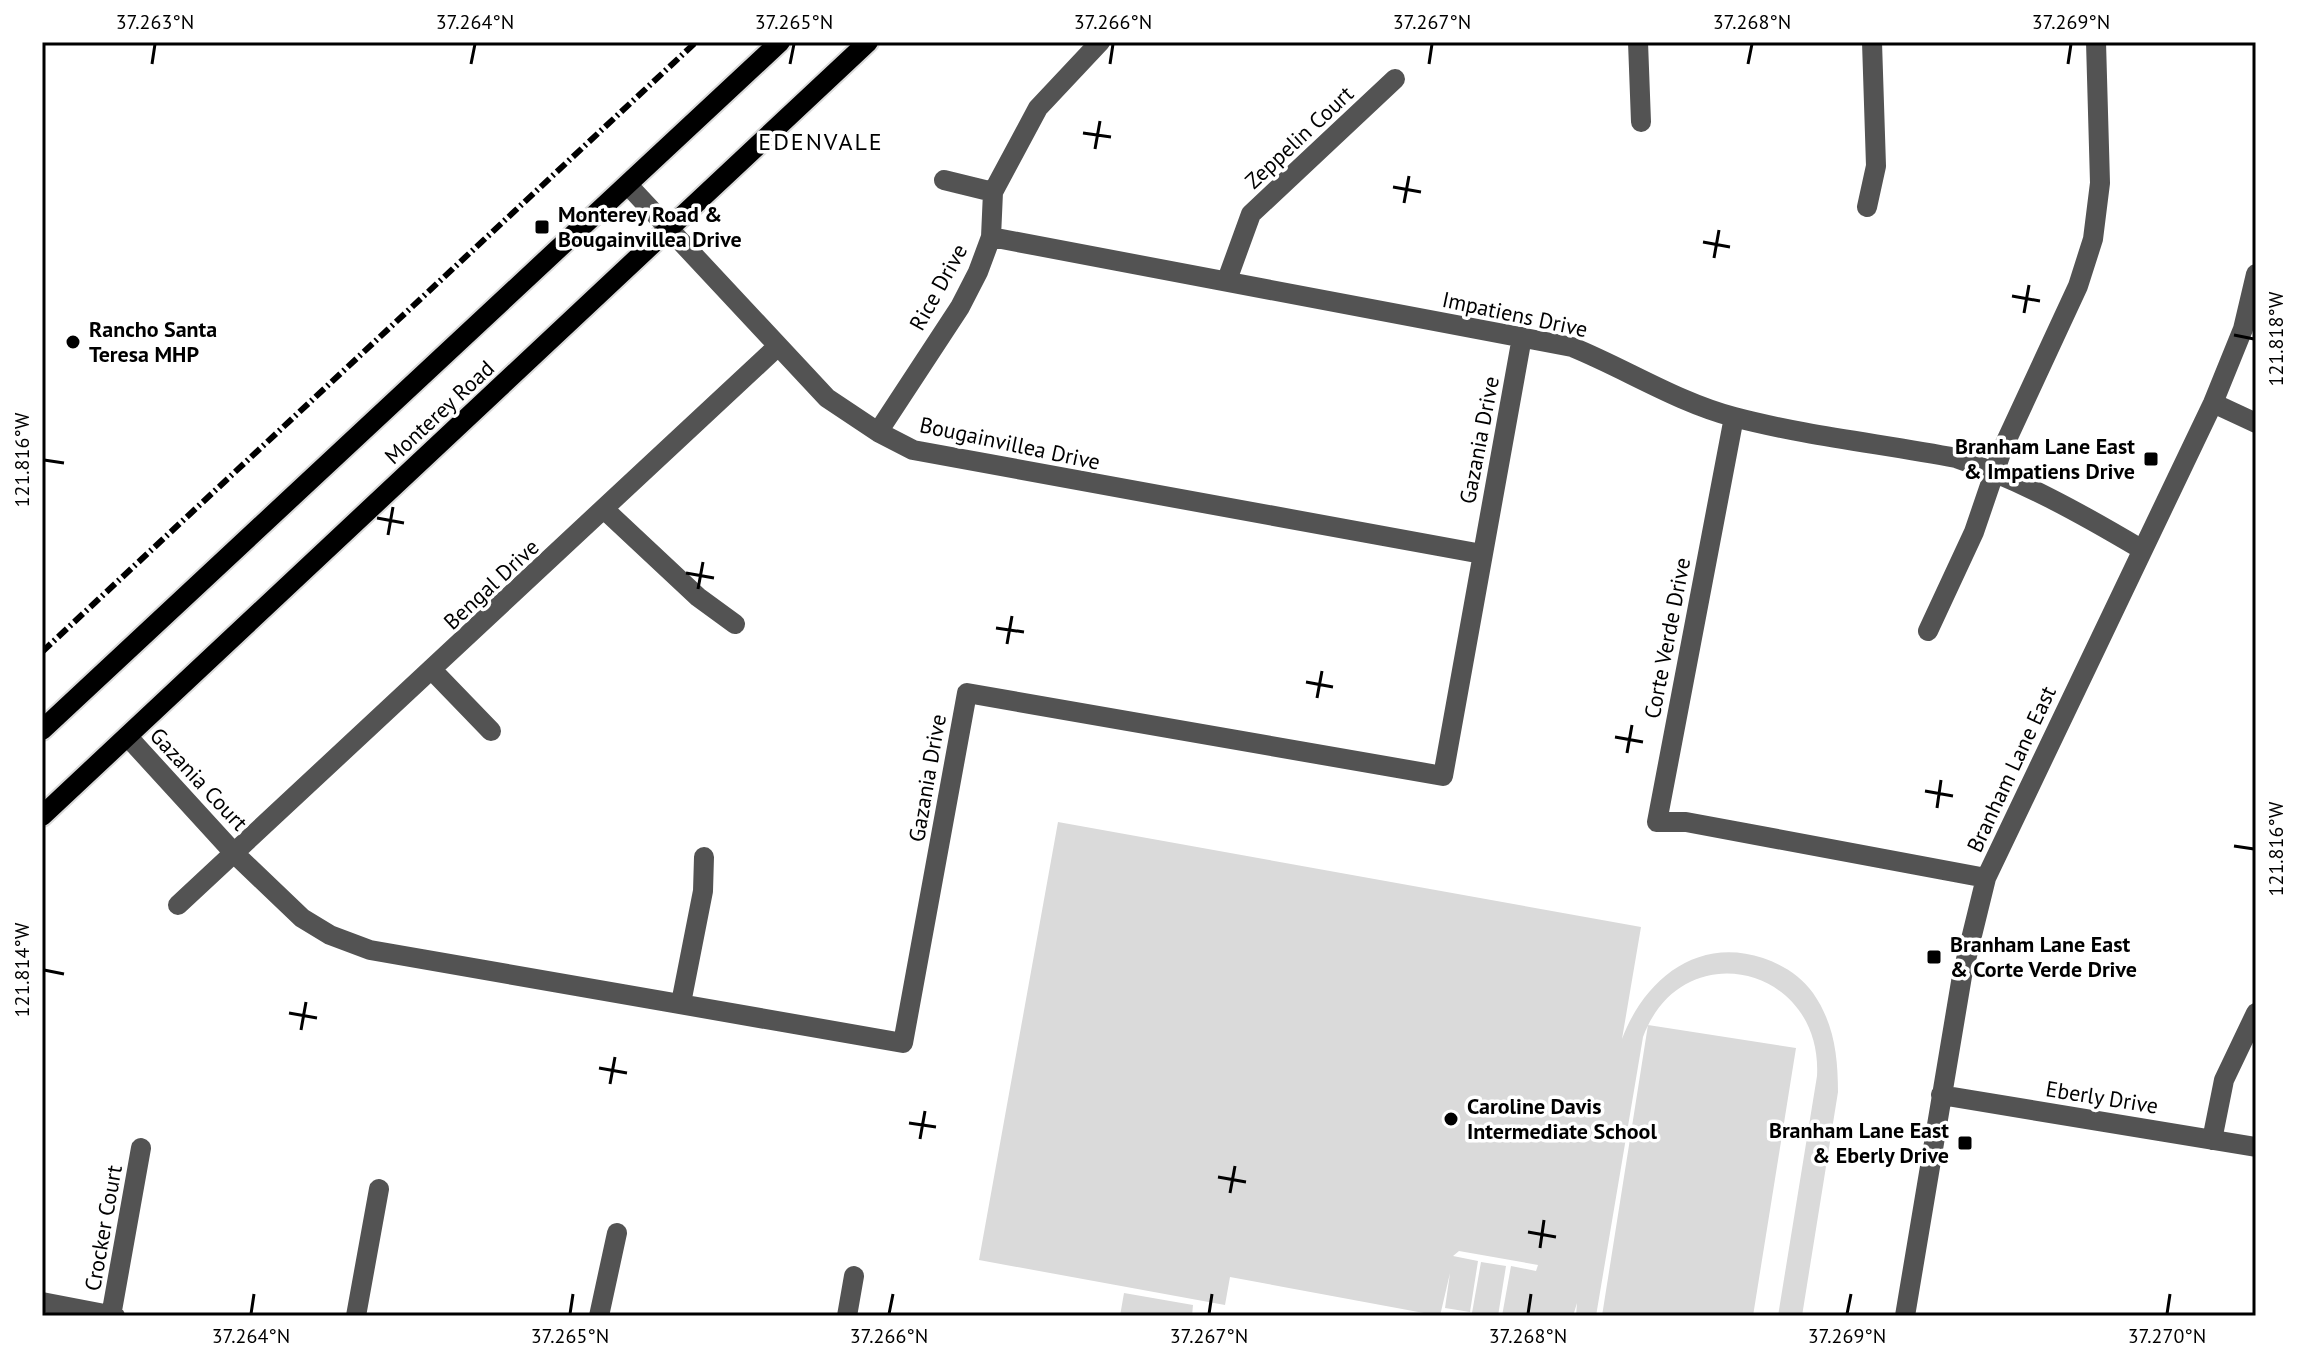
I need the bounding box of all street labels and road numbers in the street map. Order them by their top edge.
street label: Zeppelin Court [1239,79,1360,194]
street label: Rice Drive [903,239,973,335]
street label: Impatiens Drive [1440,285,1590,343]
street label: Monterey Road [378,354,500,470]
street label: Gazania Drive [1453,374,1505,506]
street label: Bougainvillea Drive [917,410,1103,476]
street label: Bengal Drive [437,533,545,635]
street label: Corte Verde Drive [1638,555,1696,721]
street label: Branham Lane East [1960,681,2062,857]
street label: Gazania Drive [902,712,952,844]
street label: Gazania Court [144,722,254,837]
street label: Eberly Drive [2044,1074,2160,1120]
street label: Crocker Court [78,1162,128,1293]

